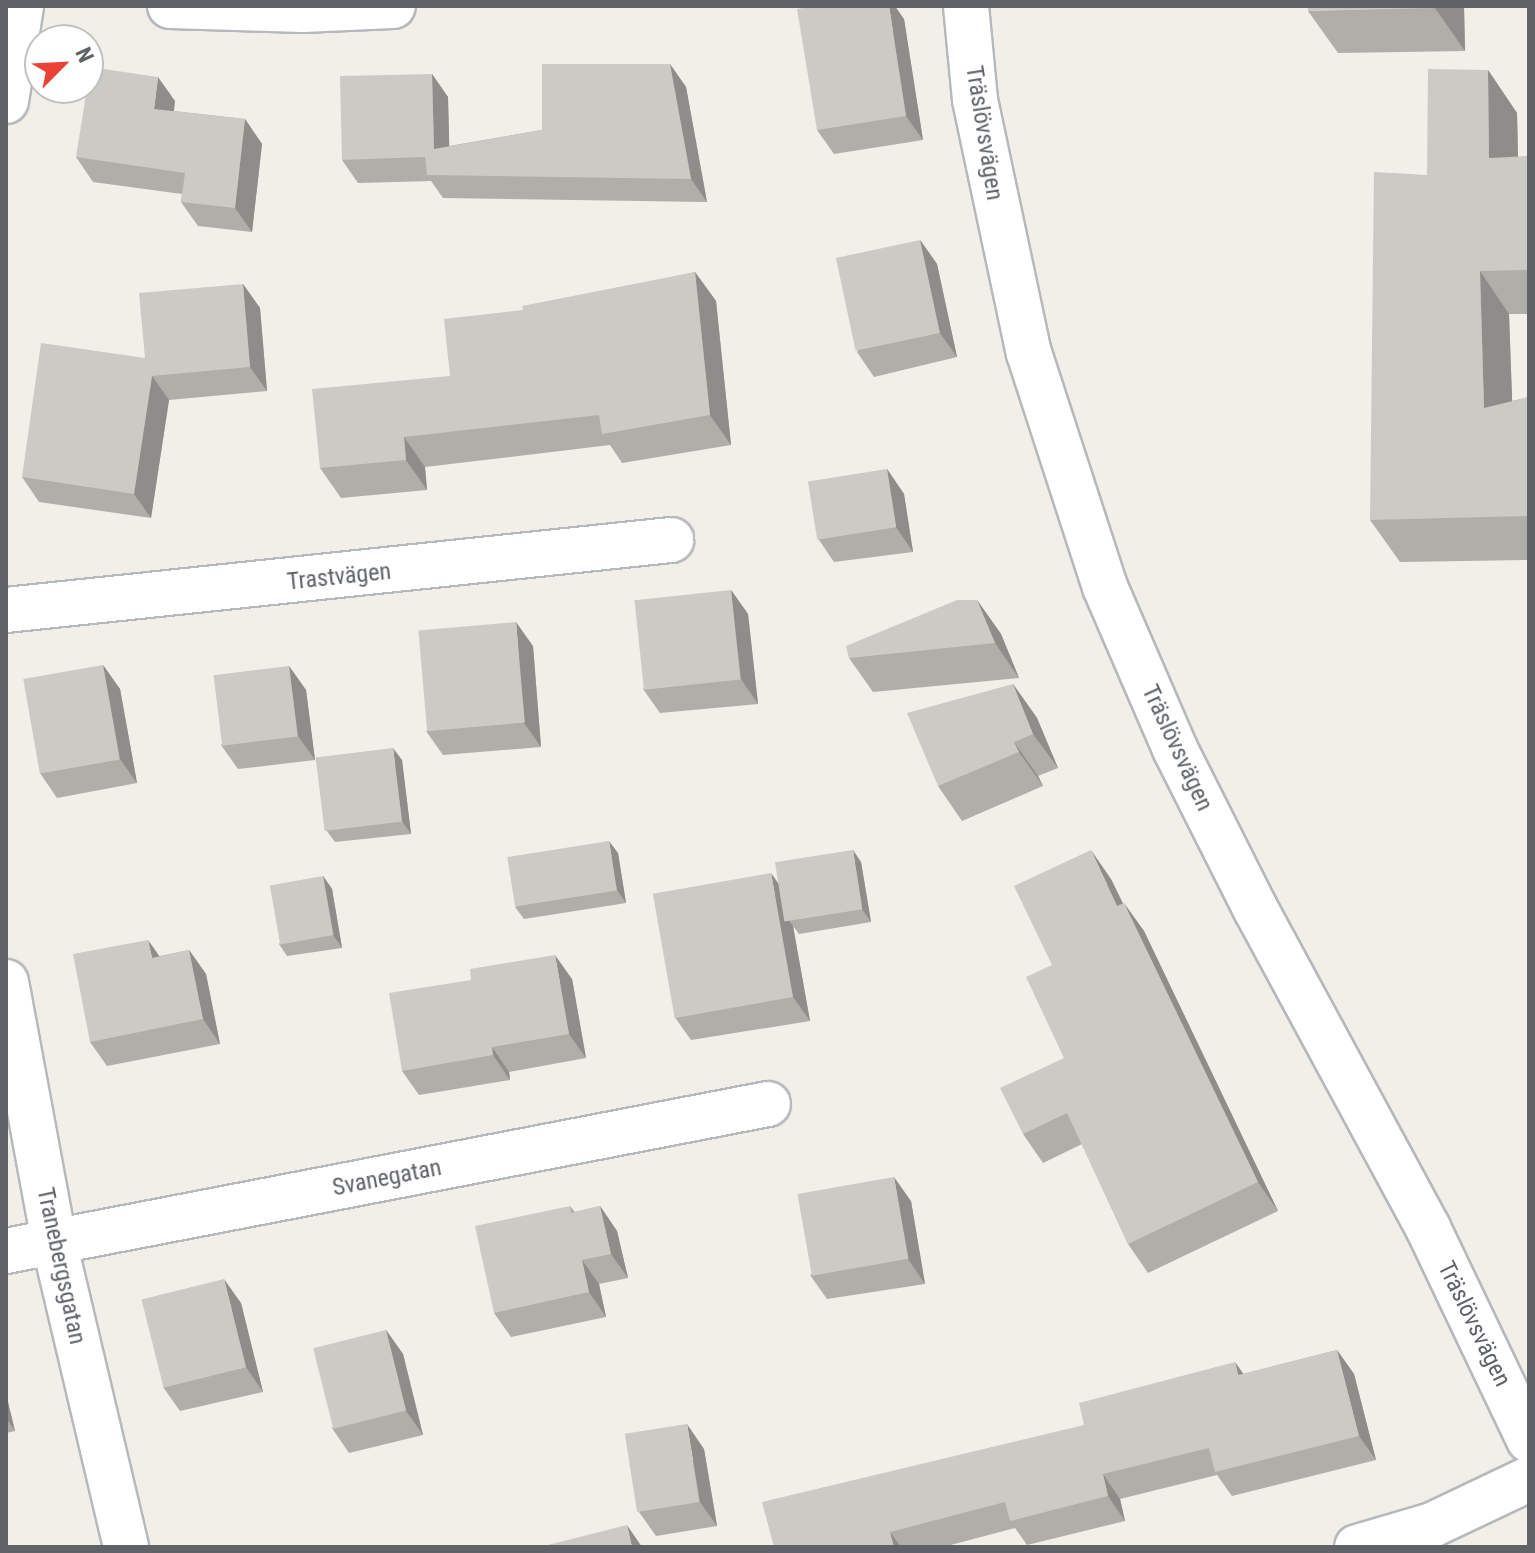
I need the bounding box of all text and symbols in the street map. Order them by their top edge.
north arrow [24,24,104,104]
text: N [70,44,99,66]
street label: Träslövsvägen [959,64,1009,202]
street label: Trastvägen [286,557,392,597]
street label: Träslövsvägen [1135,680,1219,816]
street label: Svanegatan [330,1153,444,1203]
street label: Tranebergsgatan [30,1185,92,1347]
street label: Träslövsvägen [1431,1257,1517,1391]

